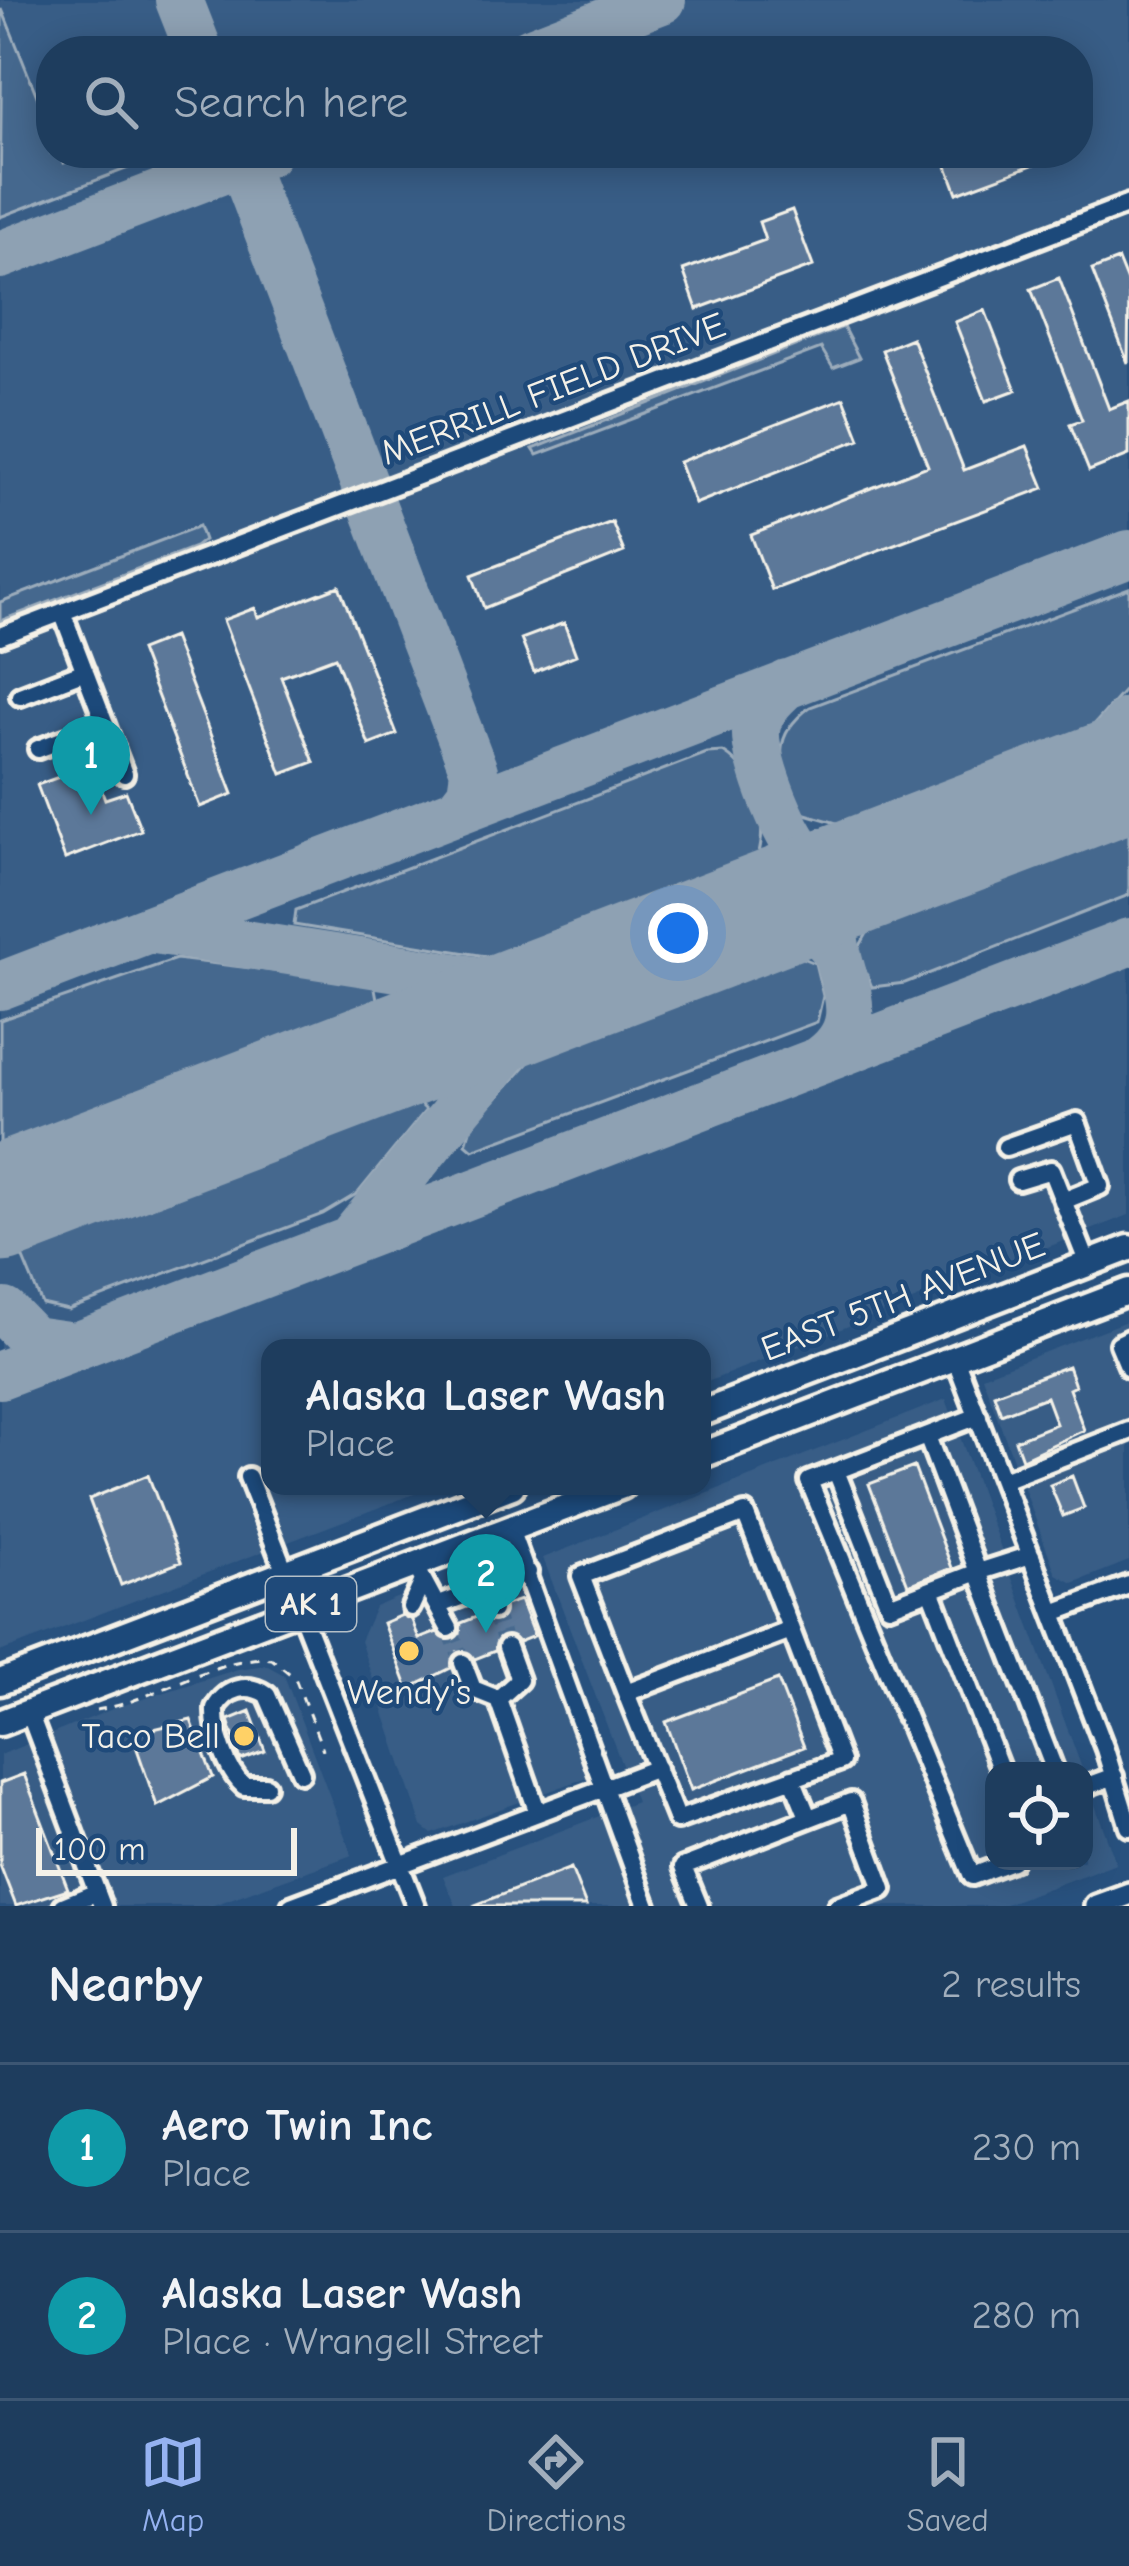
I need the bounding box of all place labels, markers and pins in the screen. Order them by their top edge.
pin: 1 [52,716,130,815]
pin: 2 [447,1534,525,1633]
marker: Wendy's [396,1638,422,1664]
place label: Wendy's [347,1672,471,1713]
place label: Taco Bell [81,1716,220,1757]
marker: Taco Bell [231,1723,257,1749]

